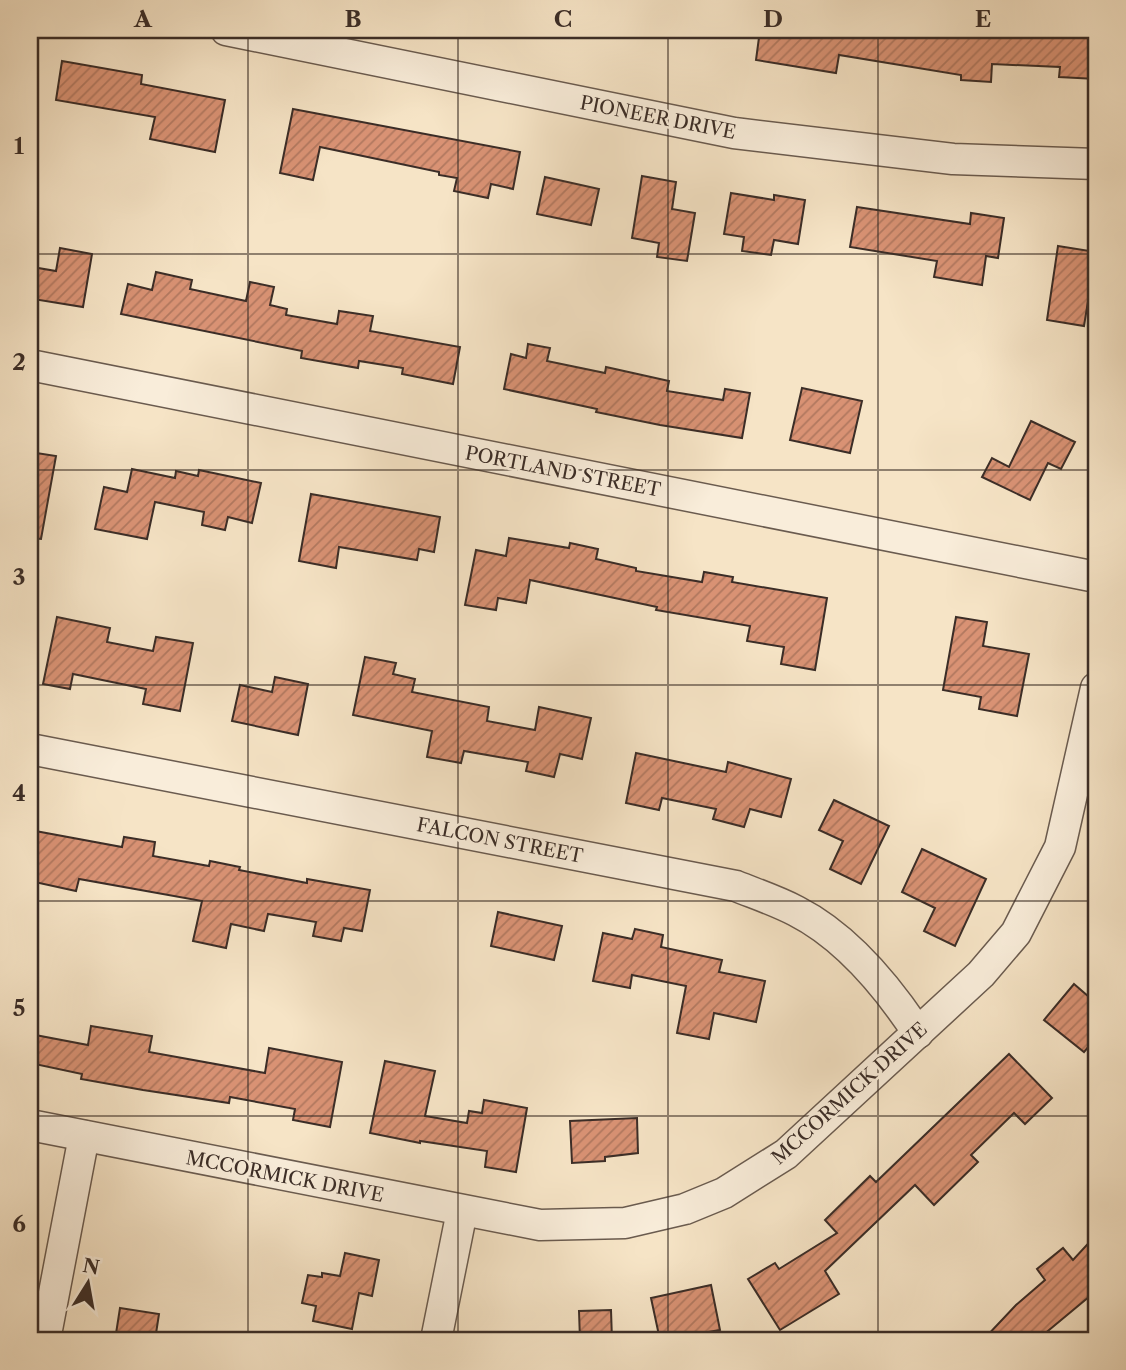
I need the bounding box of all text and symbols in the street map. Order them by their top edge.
text: A [133,5,153,33]
text: B [344,5,362,33]
text: C [554,5,572,33]
text: D [763,5,783,33]
text: E [975,5,991,33]
street label: PIONEER DRIVE [578,91,738,144]
text: 1 [14,132,25,160]
text: 2 [12,348,26,376]
street label: PORTLAND STREET [463,441,663,502]
text: 3 [13,563,26,591]
text: 4 [12,779,26,807]
street label: FALCON STREET [415,813,586,868]
text: 5 [13,994,25,1022]
street label: MCCORMICK DRIVE [767,1018,932,1169]
street label: MCCORMICK DRIVE [184,1146,386,1207]
text: 6 [12,1210,26,1238]
north arrow [52,1248,122,1318]
text: N [81,1254,101,1280]

